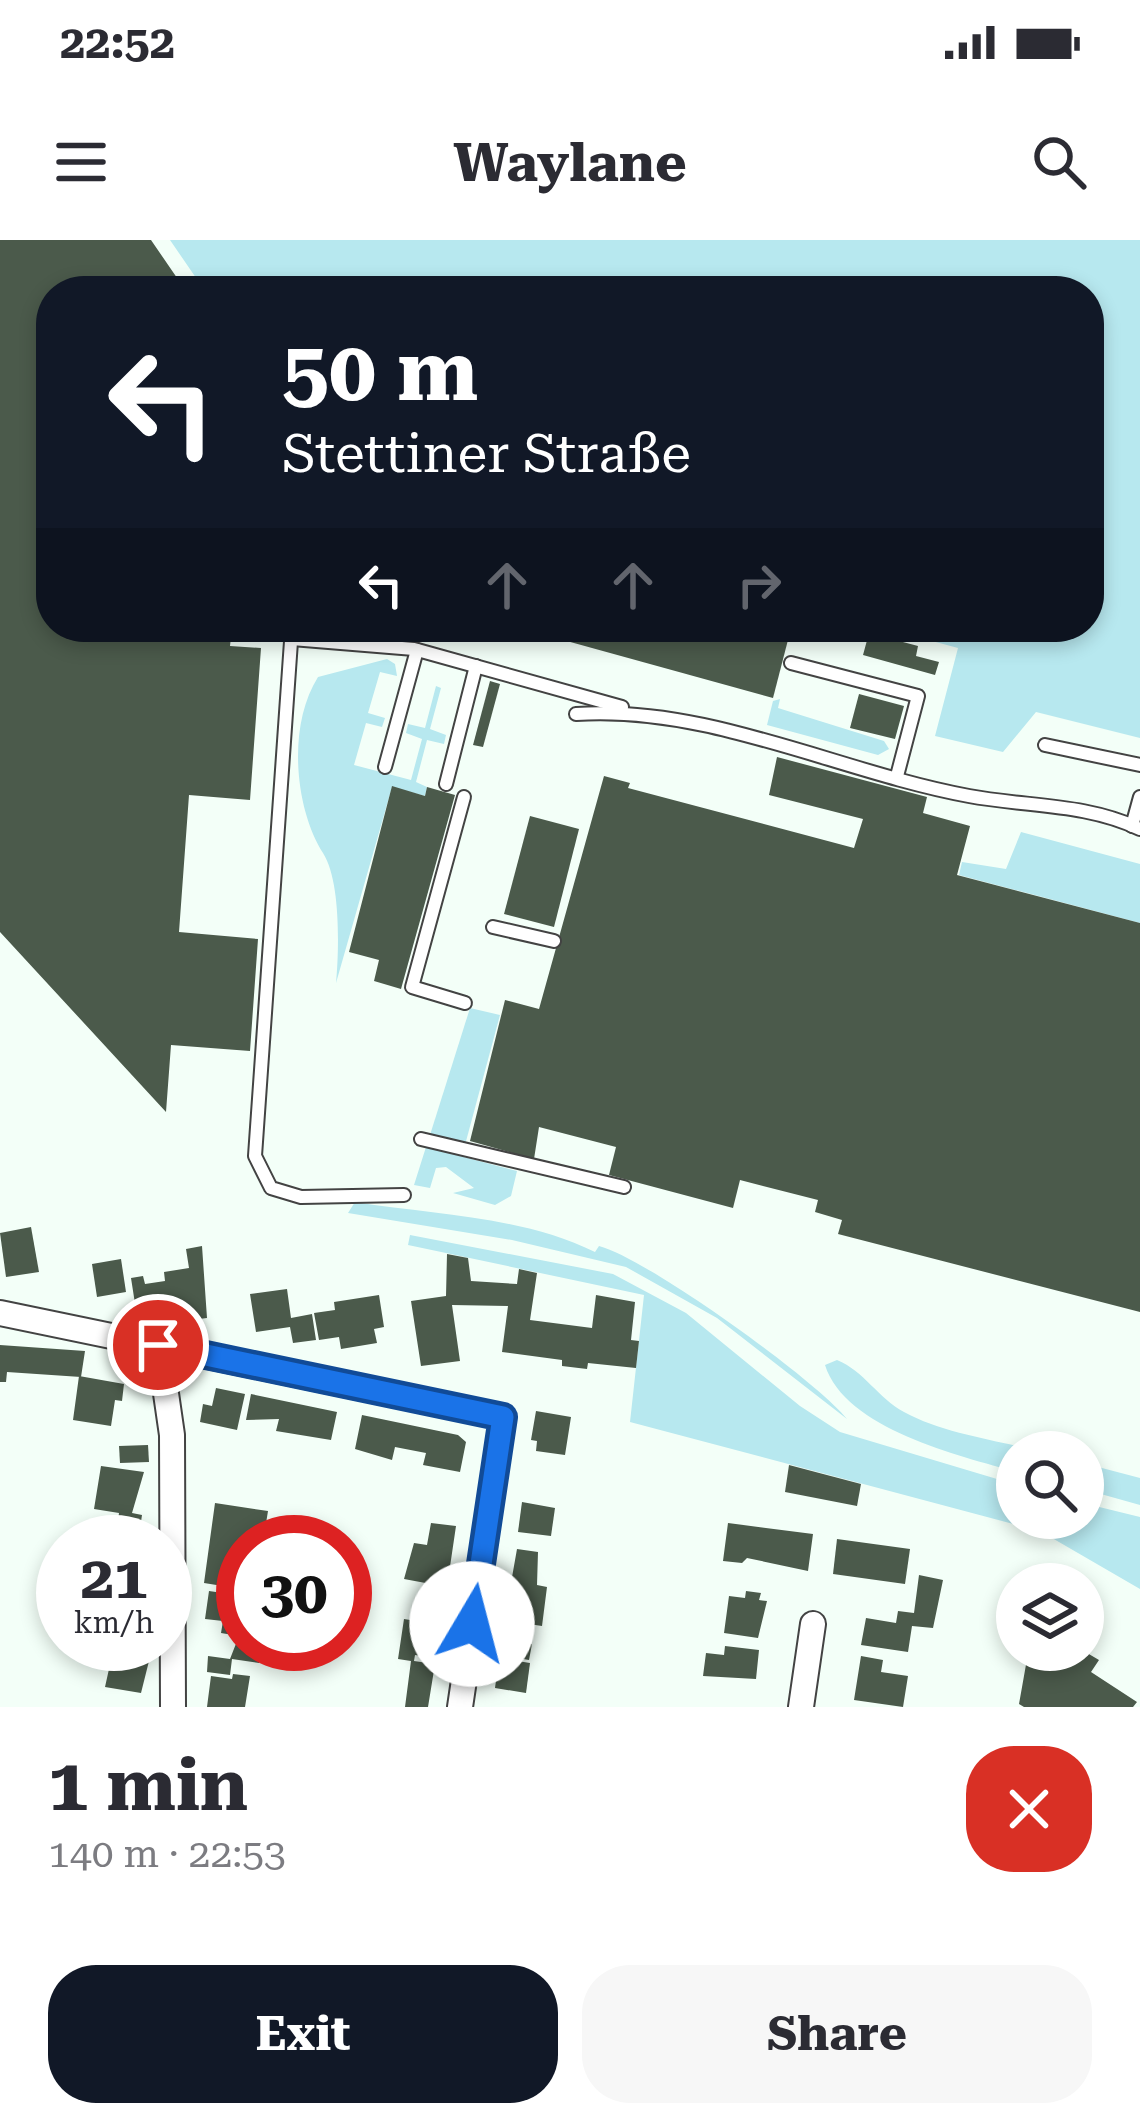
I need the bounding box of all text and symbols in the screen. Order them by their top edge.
text: 22:52 [60,16,175,69]
icon: menu [48,129,114,195]
icon: search [1026,129,1092,195]
text: Waylane [453,131,687,194]
text: 50 m [282,322,478,420]
icon: left [84,324,240,480]
text: Stettiner Straße [282,422,691,485]
icon: left [348,552,414,618]
icon: ahead [474,552,540,618]
icon: ahead [600,552,666,618]
icon: right [726,552,792,618]
pin [107,1294,209,1396]
icon: arrive [125,1312,191,1378]
map controls [996,1431,1104,1671]
button: search [996,1431,1104,1539]
speed limit sign: 30 [216,1515,372,1671]
text: 21 [80,1542,148,1613]
position arrow [409,1561,535,1687]
button: layers [996,1563,1104,1671]
text: km/h [74,1605,154,1640]
text: 1 min [48,1743,248,1828]
button: close [966,1746,1092,1872]
text: 140 m · 22:53 [48,1831,286,1877]
button: Exit [48,1965,558,2103]
button: Share [582,1965,1092,2103]

